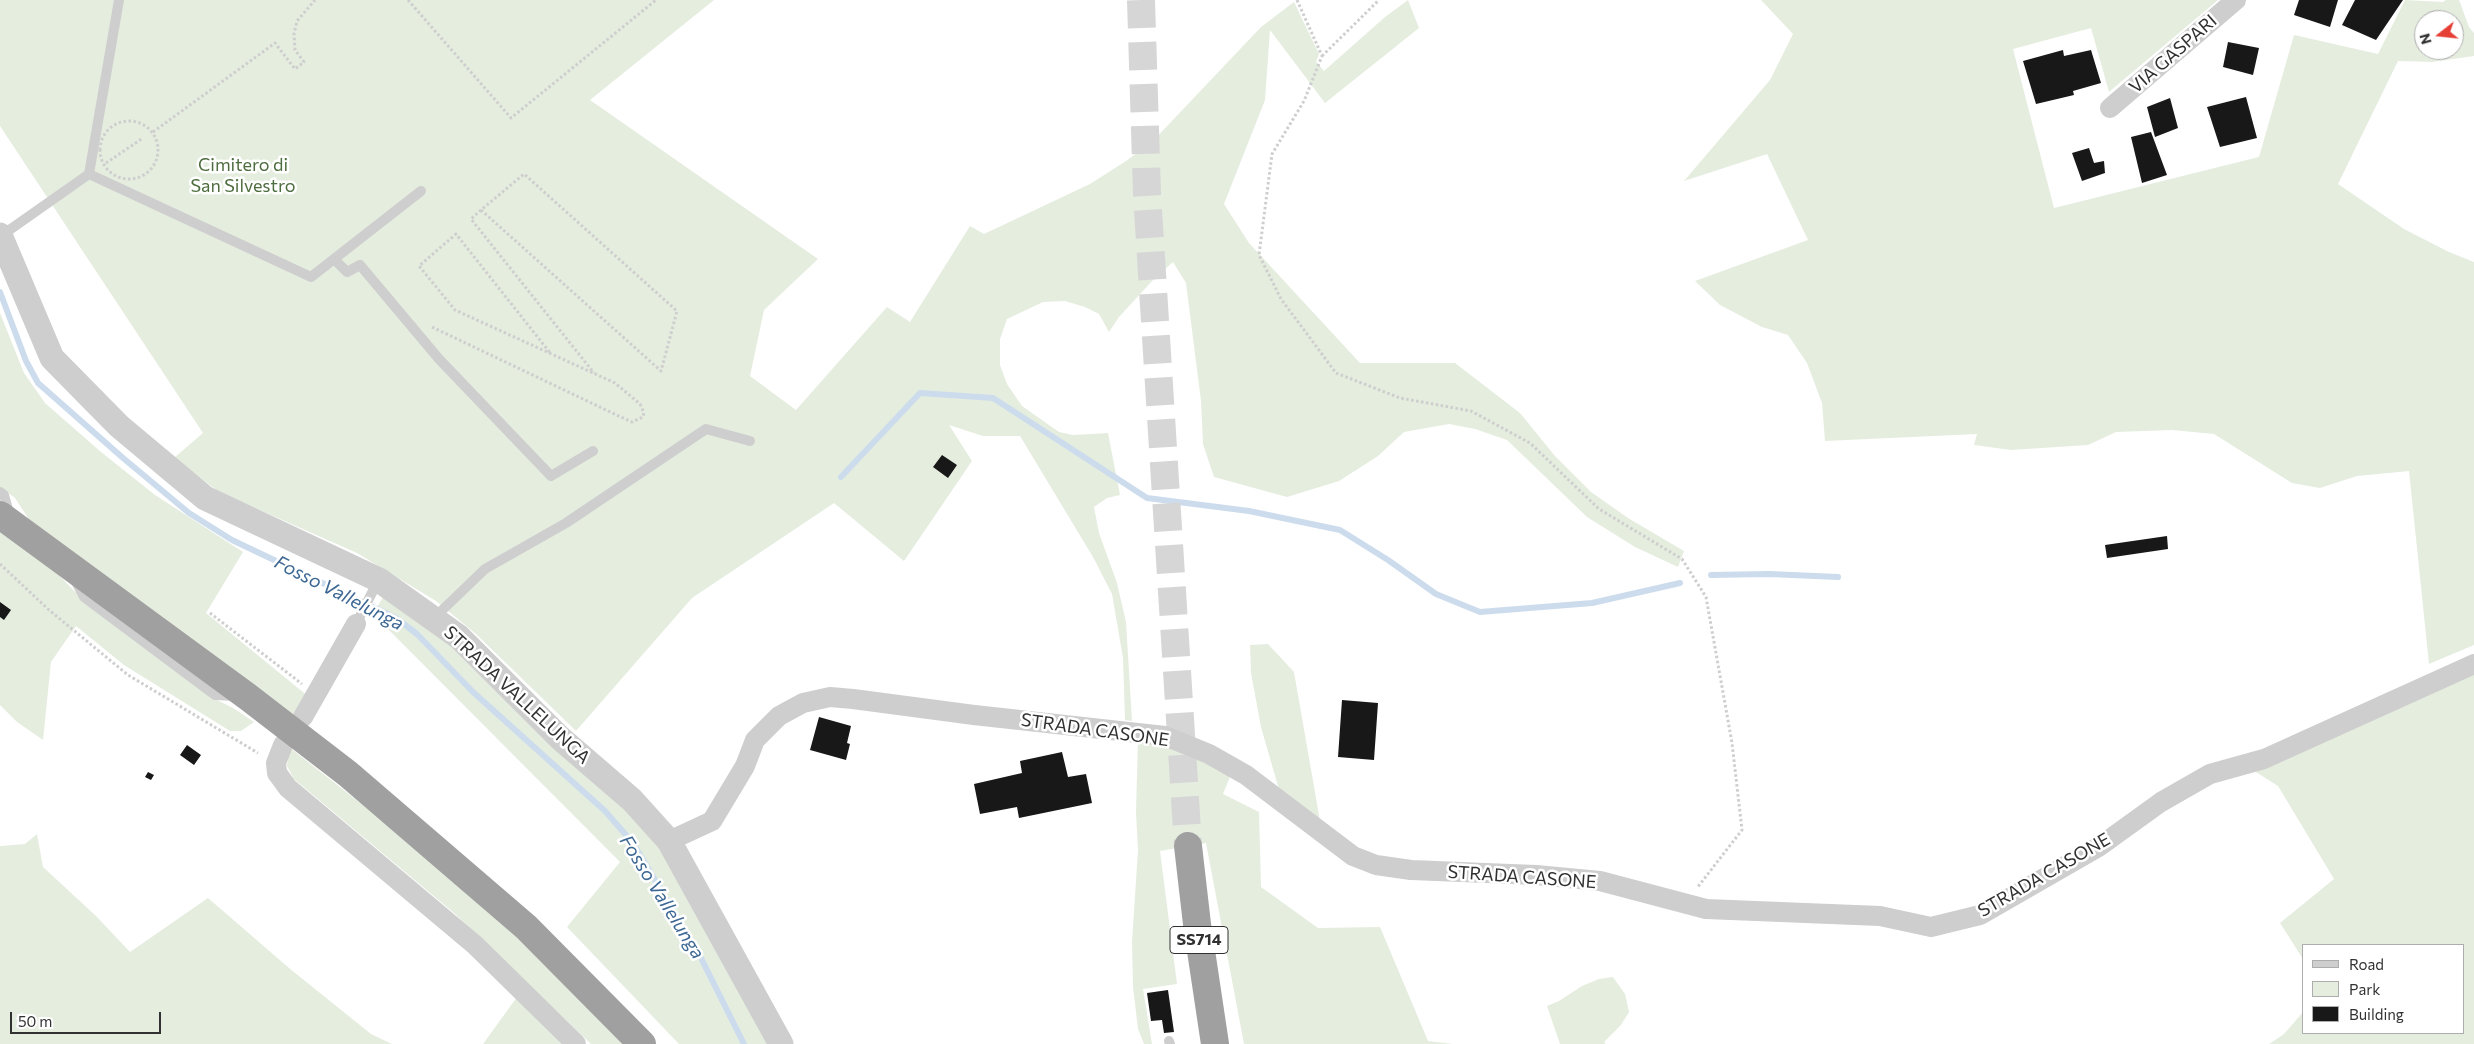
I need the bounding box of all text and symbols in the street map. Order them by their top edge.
street label: VIA GASPARI [2125,10,2221,98]
north arrow [2414,10,2464,60]
text: N [2415,32,2435,46]
park label: Cimitero di San Silvestro [190,154,296,196]
water label: Fosso Vallelunga [271,551,407,635]
street label: STRADA VALLELUNGA [439,622,595,768]
street label: STRADA CASONE [1020,709,1170,751]
street label: STRADA CASONE [1974,828,2114,922]
water label: Fosso Vallelunga [615,831,709,963]
street label: STRADA CASONE [1447,861,1597,893]
road number: SS714 [1170,926,1228,954]
legend [2302,944,2464,1034]
text: Road [2349,955,2384,973]
text: Park [2349,980,2380,998]
scale bar [12,1002,164,1034]
text: Building [2349,1005,2404,1023]
text: 50 m [18,1012,52,1030]

